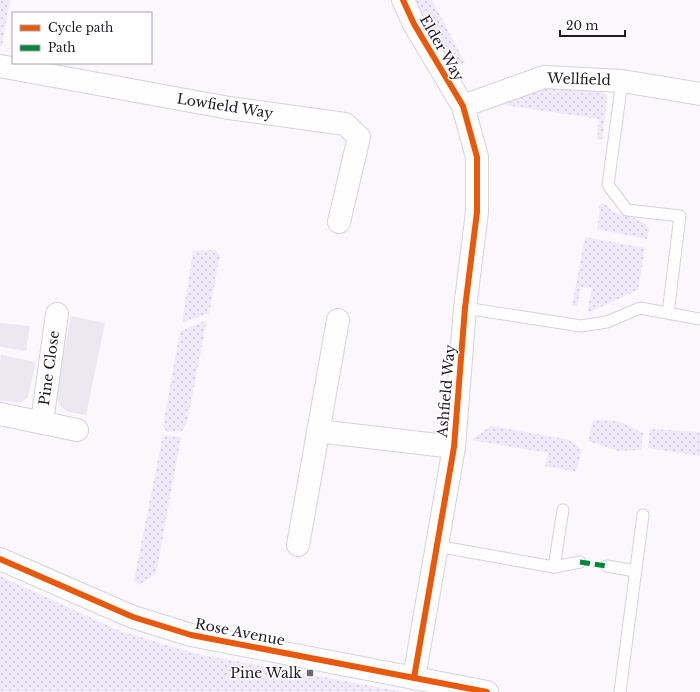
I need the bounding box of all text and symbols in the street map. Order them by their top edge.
legend [12,12,152,64]
street label: Elder Way [416,12,468,84]
scale bar [560,12,625,38]
text: 20 m [566,18,598,33]
text: Cycle path [48,20,113,35]
text: Path [48,40,76,55]
street label: Wellfield [546,69,612,89]
street label: Lowfield Way [176,90,274,123]
street label: Pine Close [35,329,63,407]
street label: Ashfield Way [433,344,459,439]
street label: Rose Avenue [194,614,286,650]
place label: Pine Walk [230,664,302,682]
marker: Pine Walk [305,668,315,678]

